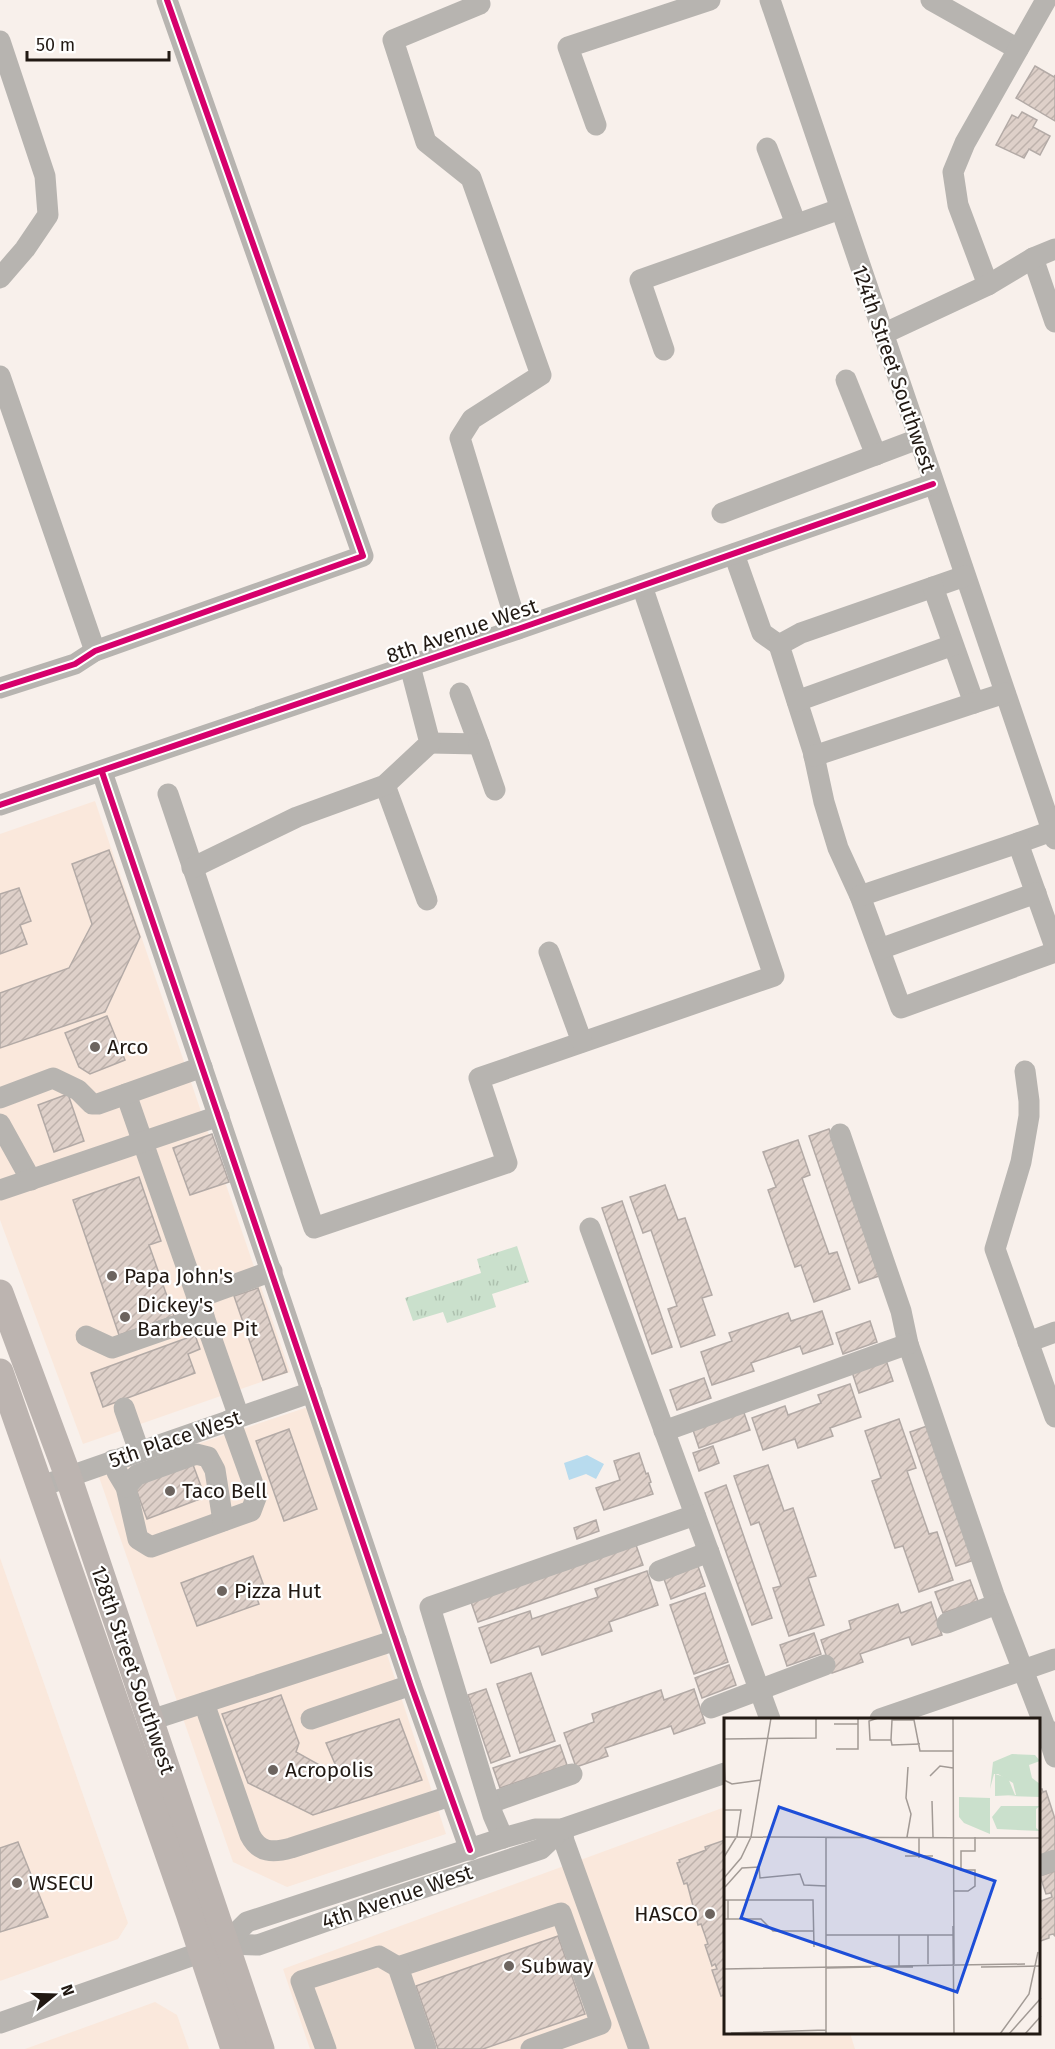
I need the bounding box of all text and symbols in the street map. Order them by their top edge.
scale bar [27,24,170,62]
text: 50 m [36,34,75,56]
street label: 124th Street Southwest [846,262,942,477]
street label: 8th Avenue West [383,593,541,669]
place label: Arco [107,1034,148,1060]
marker: Arco [88,1040,102,1054]
place label: Papa John's [124,1263,233,1289]
marker: Papa John's [105,1269,119,1283]
place label: Dickey's Barbecue Pit [137,1292,258,1342]
marker: Dickey's Barbecue Pit [118,1310,132,1324]
street label: 5th Place West [106,1404,245,1474]
place label: Taco Bell [182,1478,267,1504]
marker: Taco Bell [163,1484,177,1498]
street label: 128th Street Southwest [85,1562,181,1778]
place label: Pizza Hut [234,1578,322,1604]
marker: Pizza Hut [215,1584,229,1598]
inset map [724,1718,1040,2034]
place label: Acropolis [285,1757,374,1783]
marker: Acropolis [266,1763,280,1777]
street label: 4th Avenue West [318,1859,476,1935]
place label: WSECU [29,1870,94,1896]
marker: WSECU [10,1876,24,1890]
place label: HASCO [634,1901,698,1927]
marker: HASCO [703,1907,717,1921]
place label: Subway [521,1953,594,1979]
marker: Subway [502,1959,516,1973]
north arrow [24,1965,84,2025]
text: N [57,1982,78,1998]

